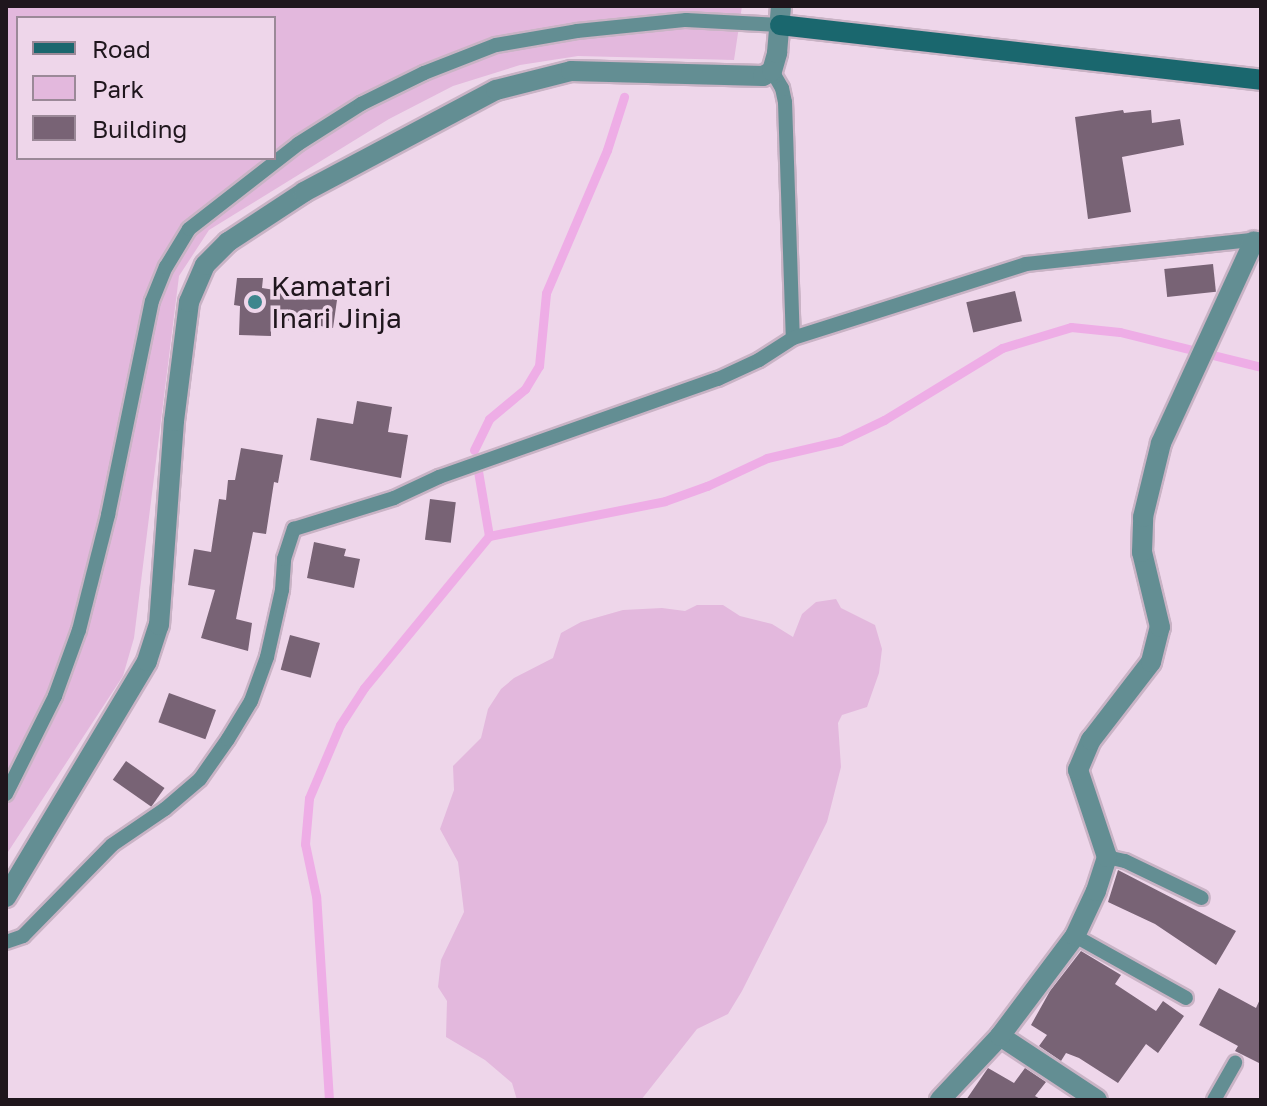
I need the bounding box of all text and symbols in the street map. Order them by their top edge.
legend [16,16,276,160]
text: Road [92,34,151,63]
text: Park [92,74,144,103]
text: Building [92,114,187,143]
place label: Kamatari Inari Jinja [271,269,402,335]
marker: Kamatari Inari Jinja [246,293,264,311]

